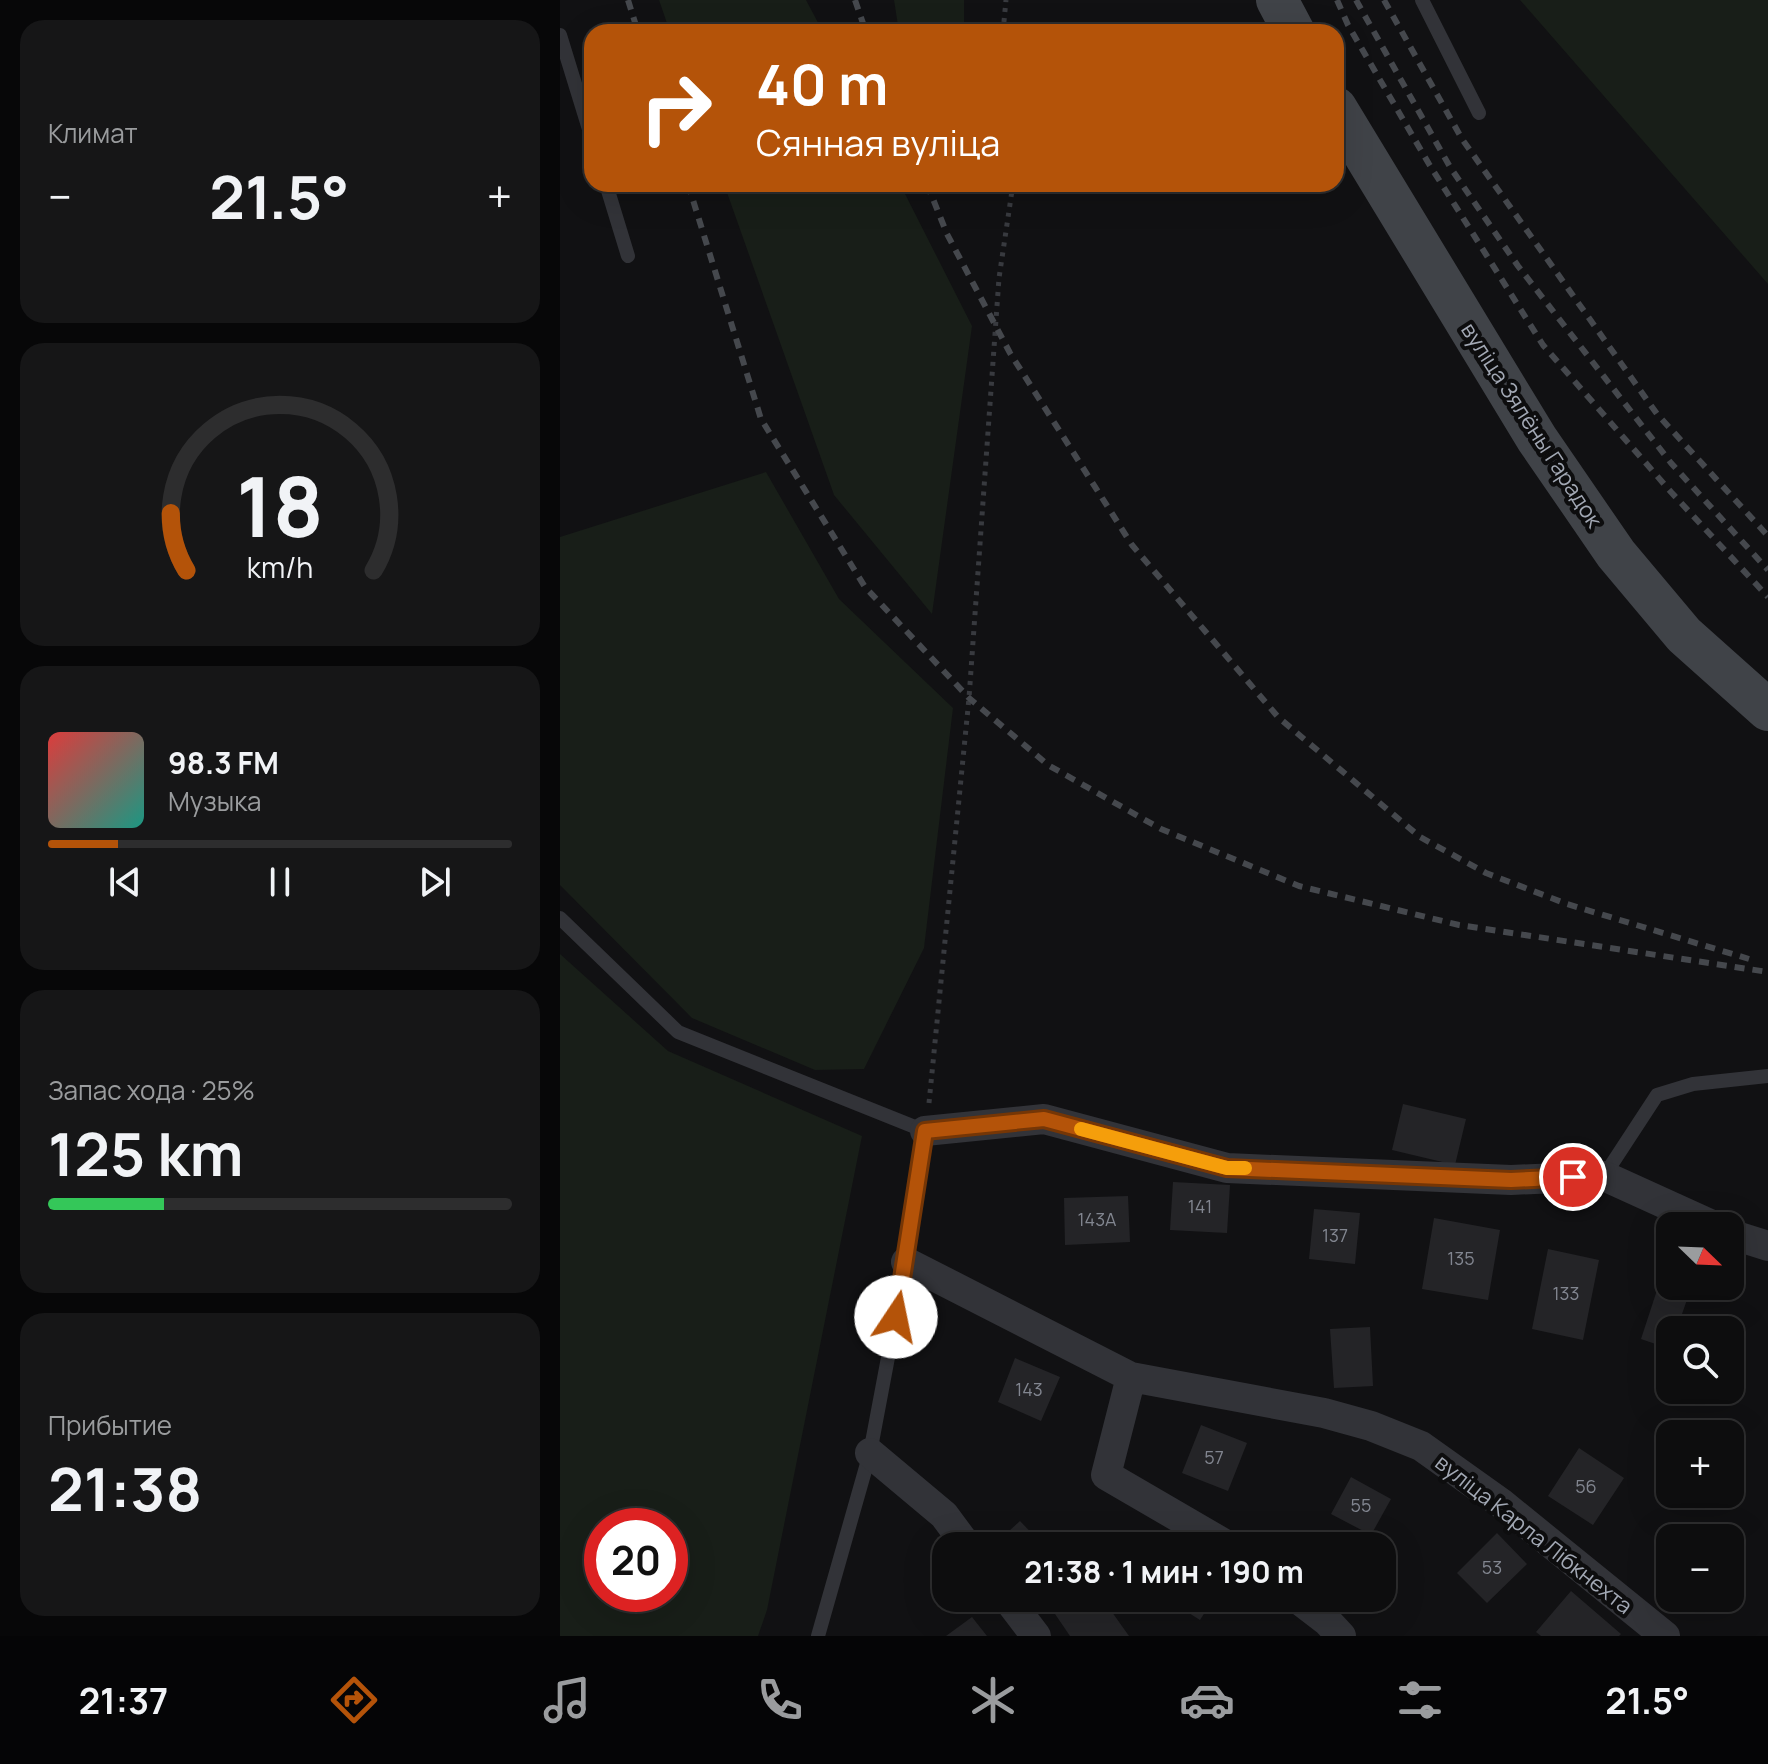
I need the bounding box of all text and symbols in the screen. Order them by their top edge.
text: 40 m [756,45,888,122]
icon: right [624,56,728,160]
text: Климат [48,115,138,151]
text: Сянная вуліца [756,118,1000,167]
text: 21.5° [209,155,349,237]
text: − [48,166,72,226]
text: + [487,166,512,226]
street label: вуліца Зялёны Гарадок [1454,317,1610,534]
text: 18 [236,447,324,561]
text: km/h [247,548,313,587]
text: 98.3 FM [168,742,279,783]
text: Музыка [168,783,262,819]
icon: previous [103,860,147,904]
icon: pause [258,860,302,904]
icon: next [413,860,457,904]
text: Запас хода · 25% [48,1072,255,1108]
text: 125 km [48,1112,243,1194]
pin [1539,1143,1607,1211]
icon: arrive [1551,1155,1595,1199]
house number: 141 [1188,1194,1212,1218]
house number: 143А [1078,1207,1117,1231]
north arrow [1656,1212,1744,1300]
map controls [1656,1212,1744,1612]
house number: 137 [1322,1223,1348,1247]
house number: 135 [1447,1246,1475,1270]
position arrow [854,1275,938,1359]
house number: 133 [1553,1281,1579,1305]
button: search [1656,1316,1744,1404]
house number: 143 [1015,1377,1043,1401]
text: Прибытие [48,1407,172,1443]
button: + [1656,1420,1744,1508]
house number: 57 [1204,1445,1224,1469]
text: 21:38 [48,1447,202,1529]
street label: вуліца Карла Лібкнехта [1429,1447,1639,1621]
house number: 56 [1575,1474,1597,1498]
house number: 55 [1351,1493,1371,1517]
speed limit sign: 20 [584,1508,688,1612]
button: − [1656,1524,1744,1612]
text: 21:38 · 1 мин · 190 m [1024,1551,1304,1592]
house number: 53 [1482,1555,1502,1579]
icon: directions [326,1672,382,1728]
icon: music [539,1672,595,1728]
icon: phone [752,1672,808,1728]
icon: climate [965,1672,1021,1728]
icon: car [1179,1672,1235,1728]
icon: filters [1392,1672,1448,1728]
text: 21:37 [79,1676,168,1725]
text: 21.5° [1605,1676,1689,1725]

